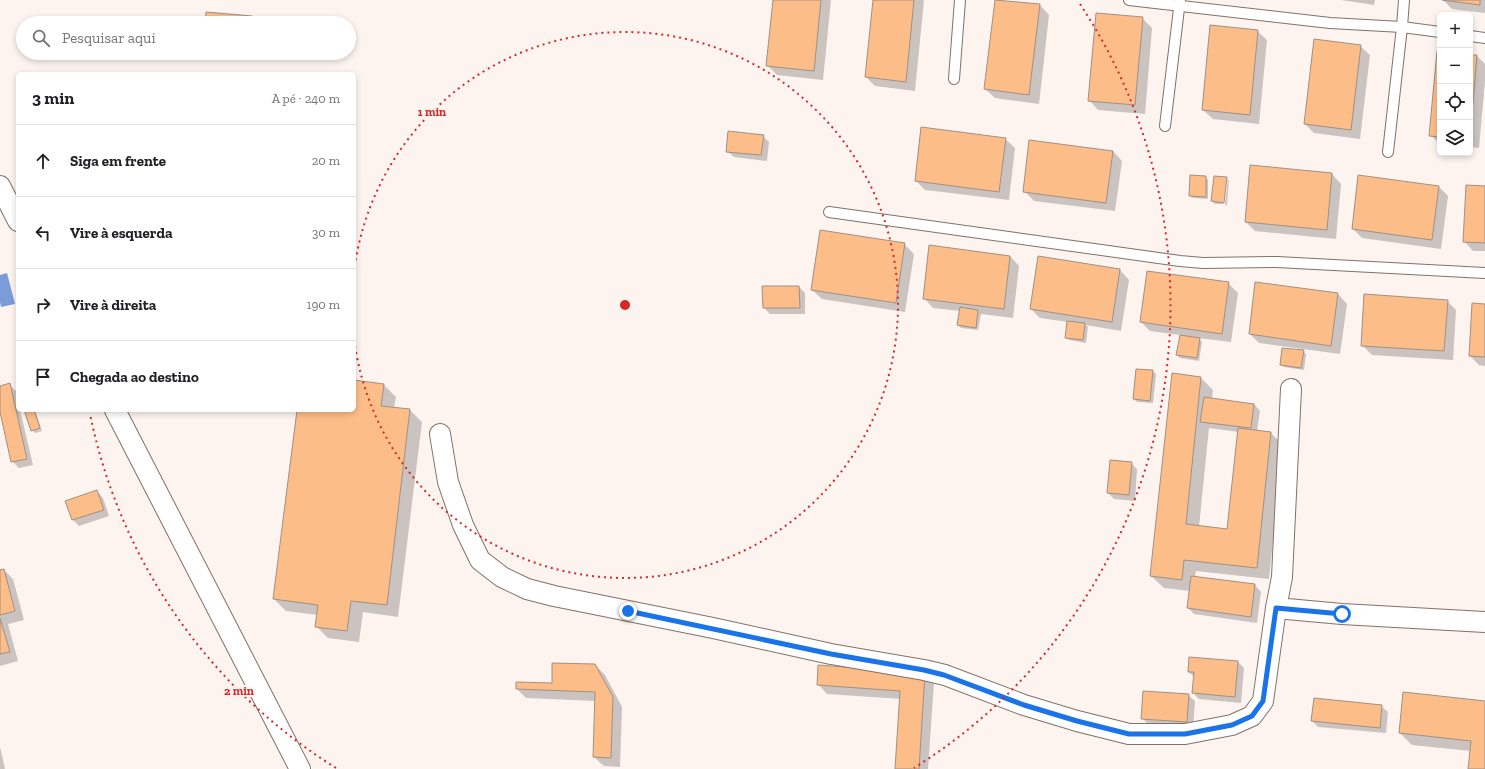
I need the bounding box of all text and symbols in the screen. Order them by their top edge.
map controls [1437,12,1473,156]
button: + [1437,12,1473,48]
search box [16,16,356,60]
icon: search [30,27,52,49]
text: Pesquisar aqui [62,29,156,47]
button: − [1437,48,1473,84]
button: locate [1437,84,1473,120]
text: 3 min [32,88,74,108]
text: A pé · 240 m [272,91,340,106]
text: 1 min [418,105,446,119]
button: layers [1437,120,1473,156]
icon: ahead [32,150,54,172]
text: Siga em frente [70,152,166,170]
text: 20 m [312,153,340,168]
icon: left [32,222,54,244]
text: Vire à esquerda [70,224,173,242]
text: 30 m [312,225,340,240]
icon: right [32,294,54,316]
text: Vire à direita [70,296,156,314]
text: 190 m [306,297,340,312]
centre of rings [618,298,632,312]
icon: arrive [32,366,54,388]
text: Chegada ao destino [70,368,199,386]
route end [619,602,637,620]
route start [1333,605,1351,623]
text: 2 min [224,684,254,698]

